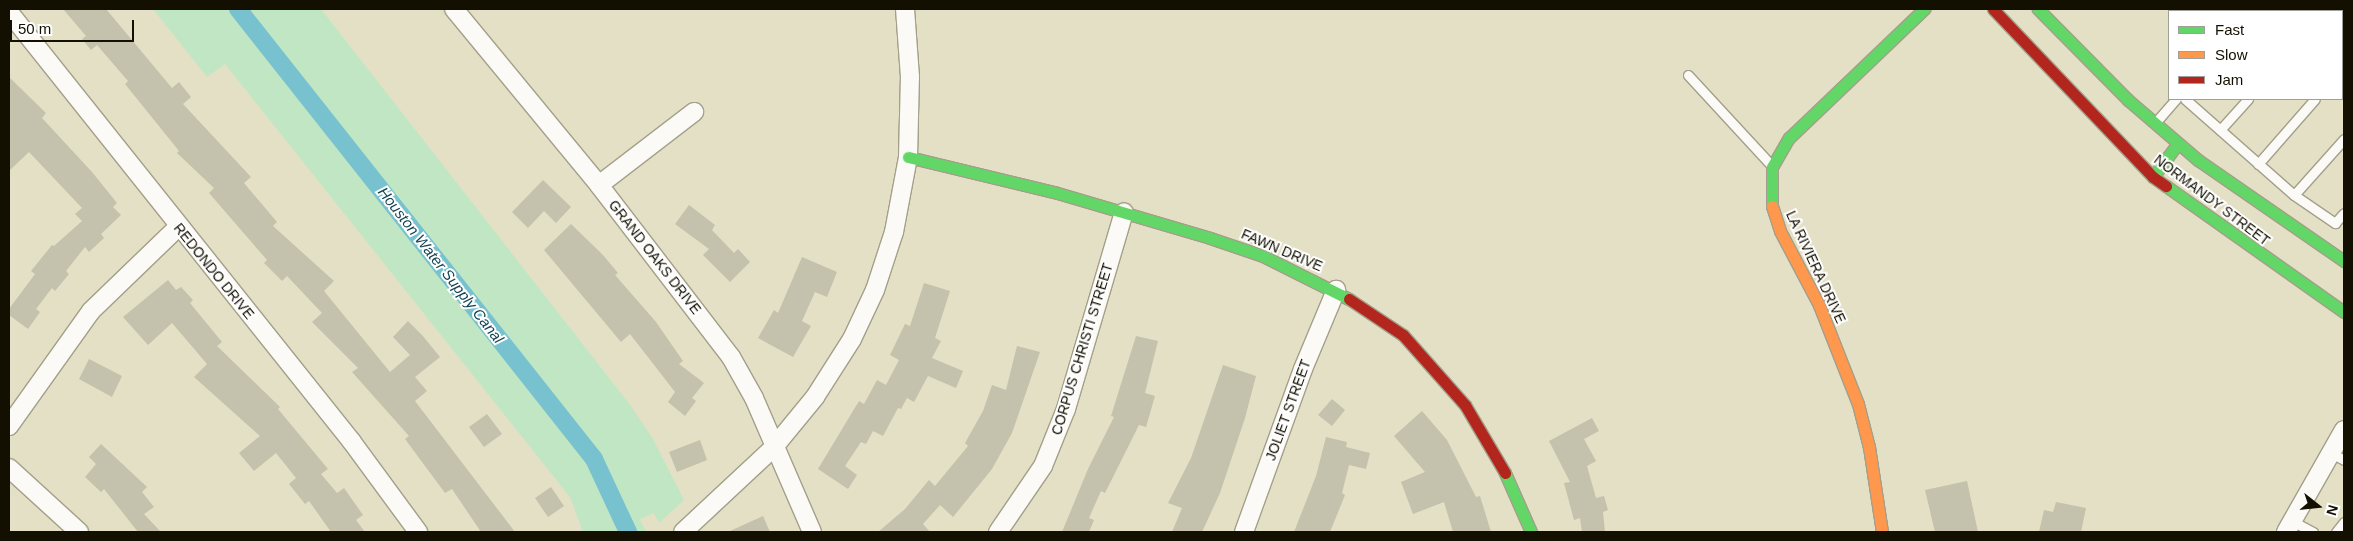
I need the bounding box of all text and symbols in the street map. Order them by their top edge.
scale bar [12,10,136,42]
legend [2168,10,2343,100]
text: 50 m [18,20,51,37]
text: Fast [2215,21,2244,38]
text: Slow [2215,46,2248,63]
text: Jam [2215,71,2243,88]
street label: NORMANDY STREET [2151,151,2273,249]
water label: Houston Water Supply Canal [374,183,508,347]
street label: GRAND OAKS DRIVE [605,197,705,317]
street label: LA RIVIERA DRIVE [1782,207,1850,327]
street label: REDONDO DRIVE [170,220,258,322]
street label: FAWN DRIVE [1239,225,1325,275]
street label: CORPUS CHRISTI STREET [1048,261,1116,437]
street label: JOLIET STREET [1262,357,1314,463]
north arrow [2293,481,2343,531]
text: N [2323,503,2342,517]

